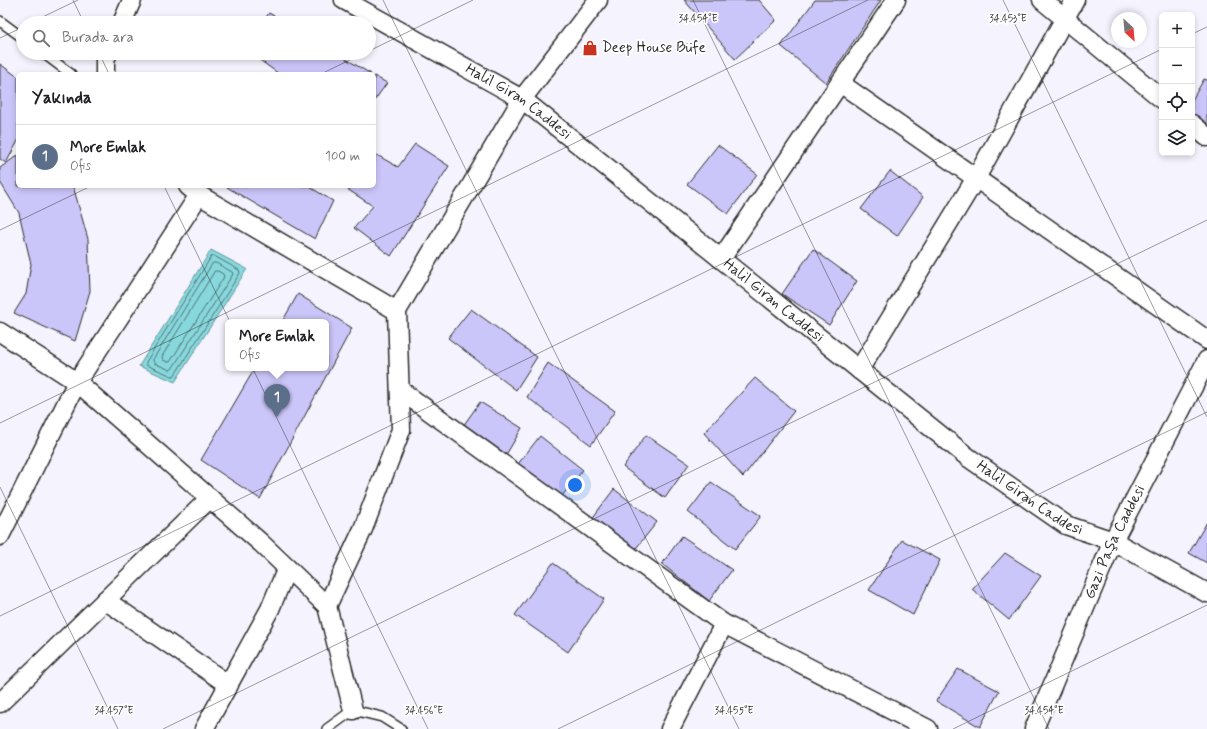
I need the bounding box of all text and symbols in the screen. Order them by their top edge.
text: 34.454°E [678,12,718,26]
text: 34.453°E [989,12,1027,26]
north arrow [1111,12,1147,48]
map controls [1159,12,1195,156]
button: + [1159,12,1195,48]
search box [16,16,376,60]
icon: search [30,27,52,49]
text: Burada ara [62,28,134,48]
place label: Deep House Büfe [602,38,706,58]
shop icon: Deep House Büfe [581,39,599,57]
button: − [1159,48,1195,84]
street label: Halil Giran Caddesi [461,59,575,145]
button: locate [1159,84,1195,120]
text: Yakında [32,87,92,109]
button: layers [1159,120,1195,156]
text: More Emlak [70,138,146,158]
text: 1 [42,148,48,165]
text: 100 m [325,148,360,165]
text: Ofis [70,158,91,175]
street label: Halil Giran Caddesi [719,254,828,347]
popup [225,319,329,371]
text: More Emlak [239,327,315,347]
text: Ofis [239,347,260,364]
pin: 1 [264,384,290,417]
street label: Halil Giran Caddesi [972,456,1085,540]
your location [565,475,585,495]
street label: Gazi Paşa Caddesi [1080,481,1150,602]
text: 34.457°E [95,704,134,718]
text: 34.456°E [405,704,443,718]
text: 34.455°E [715,704,754,718]
text: 34.454°E [1024,704,1064,718]

